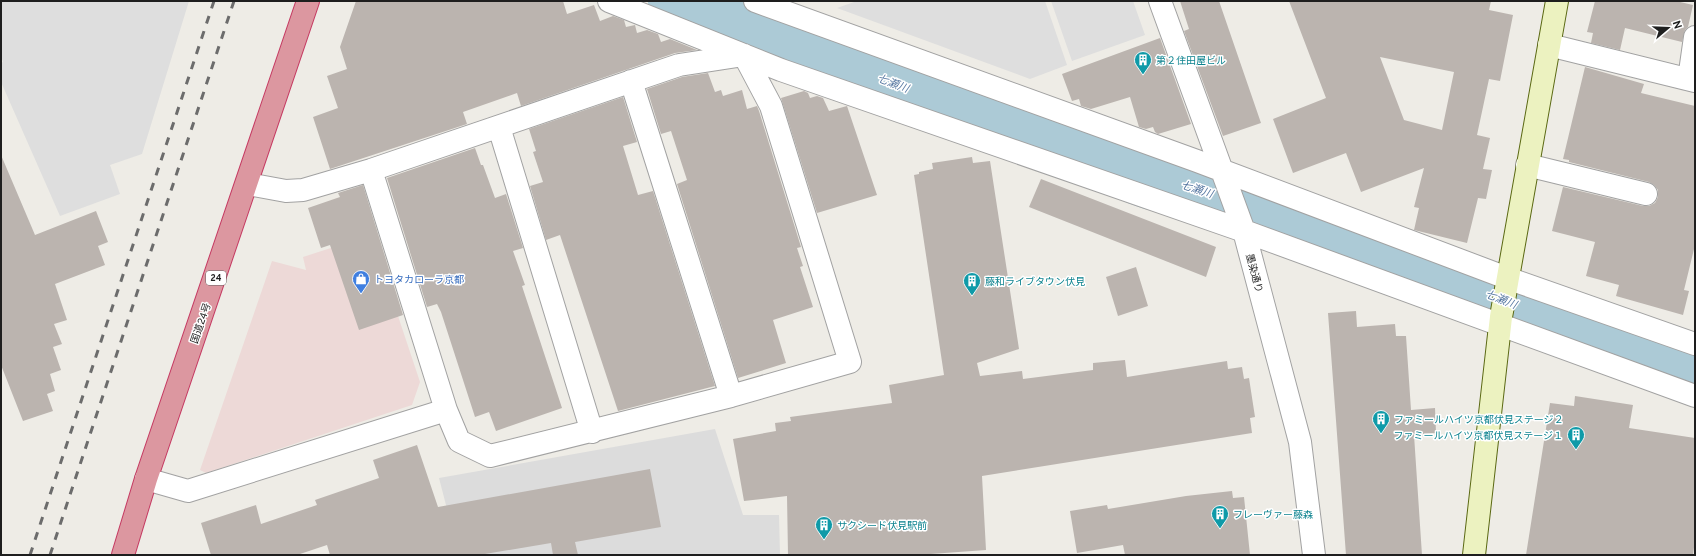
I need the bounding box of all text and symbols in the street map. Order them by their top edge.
north arrow [1648,8,1688,48]
text: N [1669,19,1684,31]
building icon: 第２住田屋ビル [1133,50,1153,75]
place label: 第２住田屋ビル [1156,55,1226,68]
water label: 七瀬川 [875,72,911,97]
water label: 七瀬川 [1179,178,1215,202]
street label: 墨染通り [1242,252,1265,294]
shop icon: トヨタカローラ京都 [351,269,371,294]
road number: 24 [206,271,226,285]
building icon: 藤和ライブタウン伏見 [962,271,982,296]
place label: トヨタカローラ京都 [374,274,464,287]
place label: 藤和ライブタウン伏見 [985,276,1085,289]
water label: 七瀬川 [1483,287,1519,313]
street label: 国道24号 [188,301,214,346]
building icon: ファミールハイツ京都伏見ステージ２ [1371,409,1391,434]
place label: ファミールハイツ京都伏見ステージ２ [1394,414,1564,427]
building icon: ファミールハイツ京都伏見ステージ１ [1566,425,1586,450]
place label: ファミールハイツ京都伏見ステージ１ [1393,430,1563,443]
building icon: フレーヴァー藤森 [1210,504,1230,529]
place label: フレーヴァー藤森 [1233,509,1313,522]
building icon: サクシード伏見駅前 [814,515,834,540]
place label: サクシード伏見駅前 [837,520,927,533]

